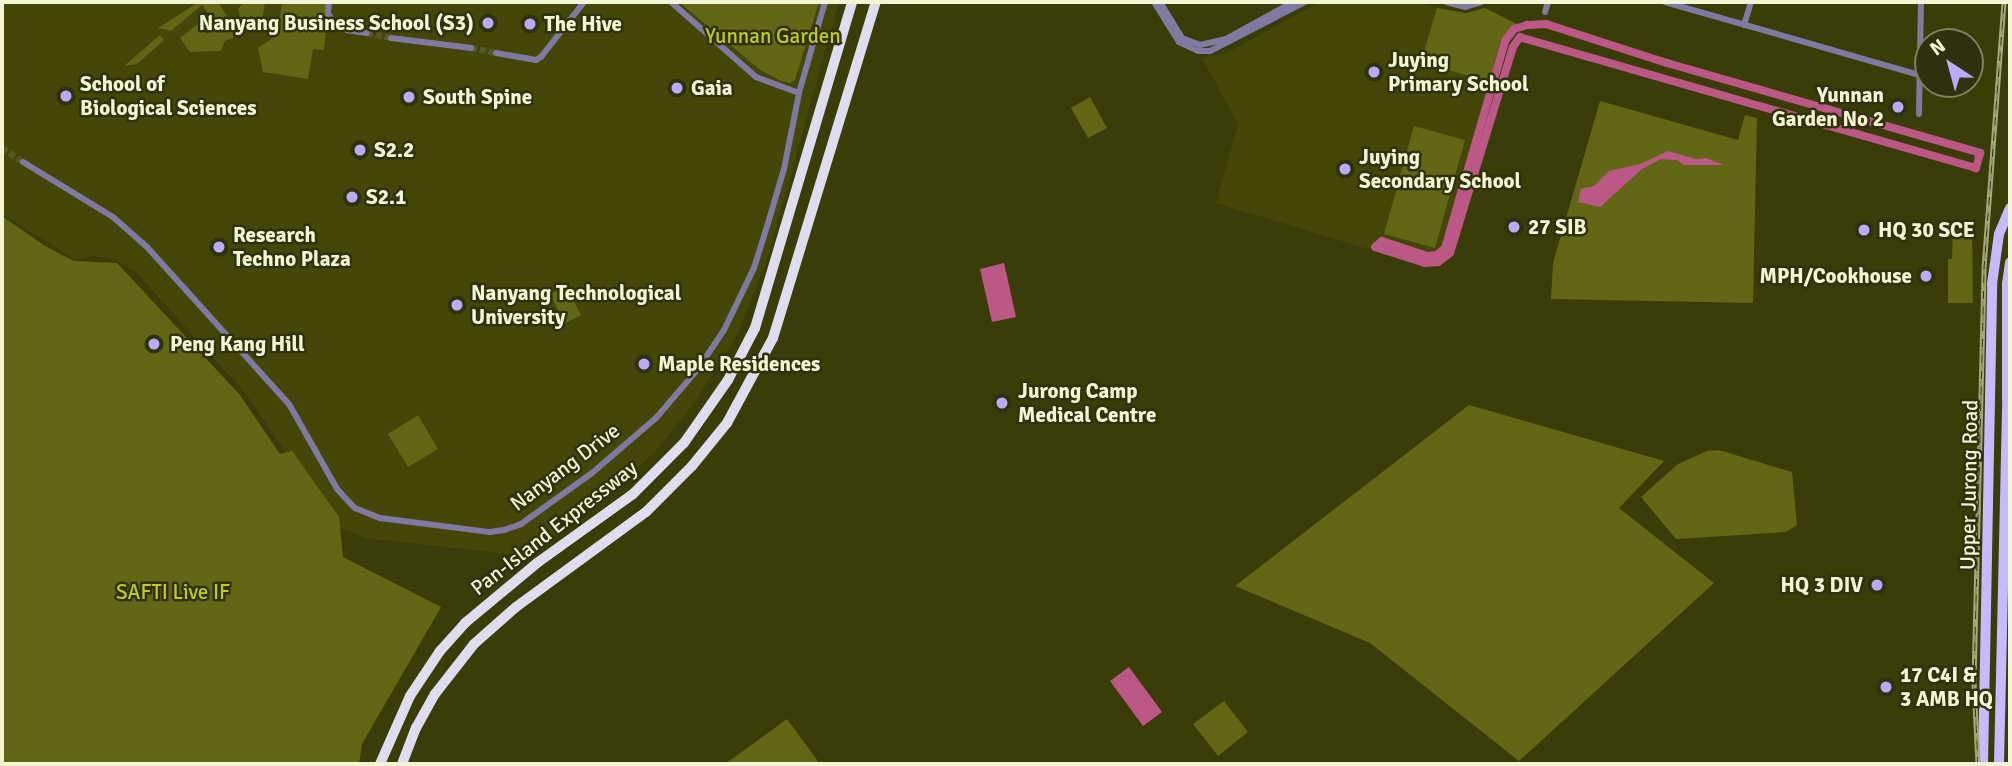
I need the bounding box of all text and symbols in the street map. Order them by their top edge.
place label: Nanyang Business School (S3) [199,10,474,36]
place label: The Hive [544,11,622,37]
marker: Nanyang Business School (S3) [480,15,496,31]
marker: The Hive [522,16,538,32]
park label: Yunnan Garden [705,23,841,49]
north arrow [1914,28,1984,98]
text: N [1925,34,1950,61]
place label: Juying Primary School [1388,47,1529,97]
marker: Juying Primary School [1366,64,1382,80]
place label: School of Biological Sciences [80,71,256,121]
place label: Gaia [691,75,733,101]
marker: Gaia [669,80,685,96]
place label: Yunnan Garden No 2 [1772,82,1884,132]
place label: South Spine [423,84,532,110]
marker: School of Biological Sciences [58,88,74,104]
marker: South Spine [401,89,417,105]
marker: Yunnan Garden No 2 [1890,99,1906,115]
place label: S2.2 [374,137,414,163]
marker: S2.2 [352,142,368,158]
place label: Juying Secondary School [1359,144,1521,194]
marker: Juying Secondary School [1337,161,1353,177]
place label: S2.1 [366,184,406,210]
marker: S2.1 [344,189,360,205]
place label: 27 SIB [1528,214,1587,240]
place label: HQ 30 SCE [1878,217,1975,243]
marker: 27 SIB [1506,219,1522,235]
place label: Research Techno Plaza [233,222,351,272]
marker: HQ 30 SCE [1856,222,1872,238]
marker: Research Techno Plaza [211,239,227,255]
place label: MPH/Cookhouse [1759,263,1912,289]
marker: MPH/Cookhouse [1918,268,1934,284]
place label: Nanyang Technological University [471,280,681,330]
marker: Nanyang Technological University [449,297,465,313]
place label: Peng Kang Hill [170,331,304,357]
marker: Peng Kang Hill [144,334,164,354]
place label: Maple Residences [658,351,820,377]
marker: Maple Residences [636,356,652,372]
place label: Jurong Camp Medical Centre [1018,378,1156,428]
marker: Jurong Camp Medical Centre [992,393,1012,413]
street label: Upper Jurong Road [1955,400,1983,570]
street label: Nanyang Drive [505,418,625,516]
street label: Pan-Island Expressway [466,455,642,601]
place label: HQ 3 DIV [1781,572,1863,598]
marker: HQ 3 DIV [1869,577,1885,593]
park label: SAFTI Live IF [116,579,230,605]
place label: 17 C4I & 3 AMB HQ [1900,662,1993,712]
marker: 17 C4I & 3 AMB HQ [1878,679,1894,695]

